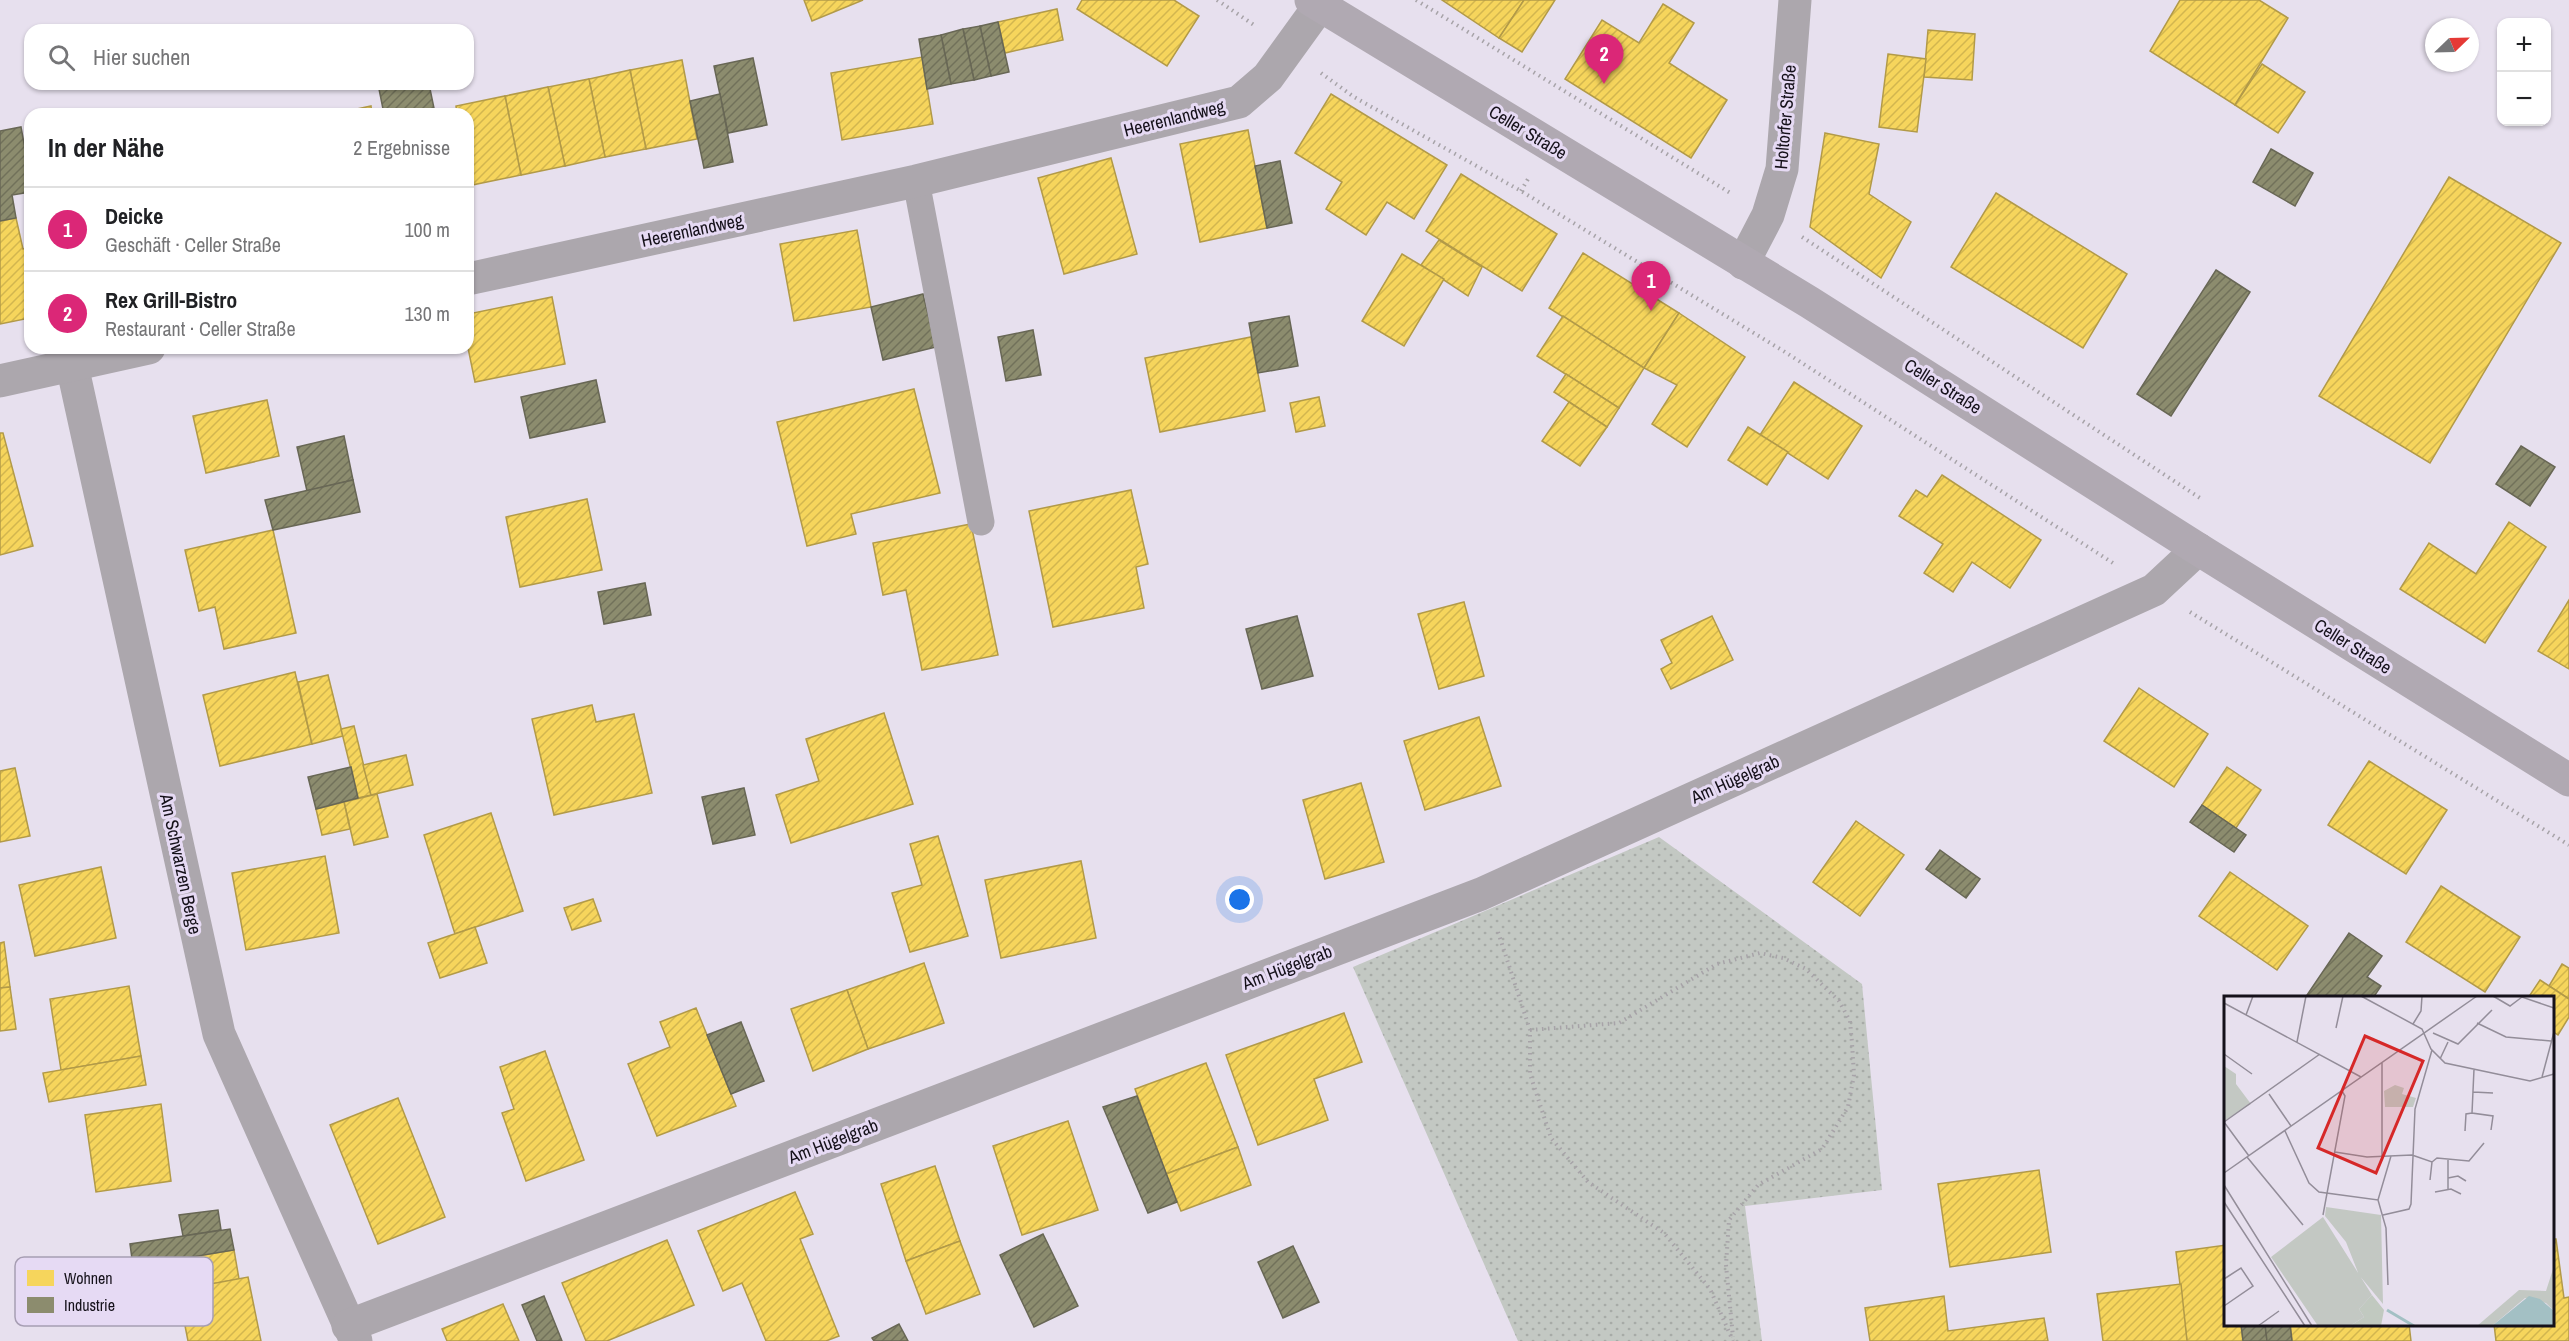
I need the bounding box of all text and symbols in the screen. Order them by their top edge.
north arrow [2425,18,2479,72]
map controls [2497,18,2551,126]
button: + [2497,18,2551,72]
search box [24,24,474,90]
pin: 2 [1584,34,1624,84]
icon: search [45,41,78,74]
text: Hier suchen [93,42,190,72]
street label: Holtorfer Straße [1768,64,1802,170]
button: − [2497,72,2551,126]
street label: Heerenlandweg [1121,93,1228,143]
street label: Celler Straße [1484,99,1572,165]
text: In der Nähe [48,130,164,165]
text: 2 Ergebnisse [353,134,450,161]
text: Deicke [105,201,163,231]
street label: Heerenlandweg [639,207,746,253]
text: 1 [63,216,72,243]
text: 100 m [404,216,450,243]
text: Geschäft · Celler Straße [105,231,281,258]
pin: 1 [1632,262,1670,311]
text: Rex Grill-Bistro [105,285,237,315]
text: 2 [63,300,72,327]
text: 130 m [404,300,450,327]
text: Restaurant · Celler Straße [105,315,296,342]
street label: Celler Straße [1900,352,1986,420]
street label: Celler Straße [2310,612,2396,680]
street label: Am Hügelgrab [1686,748,1783,810]
street label: Am Schwarzen Berge [154,791,208,936]
your location [1225,885,1254,914]
street label: Am Hügelgrab [1238,938,1336,996]
inset map [2224,996,2554,1326]
street label: Am Hügelgrab [784,1112,882,1170]
legend [15,1257,213,1326]
text: Wohnen [64,1267,113,1289]
text: Industrie [64,1294,115,1316]

